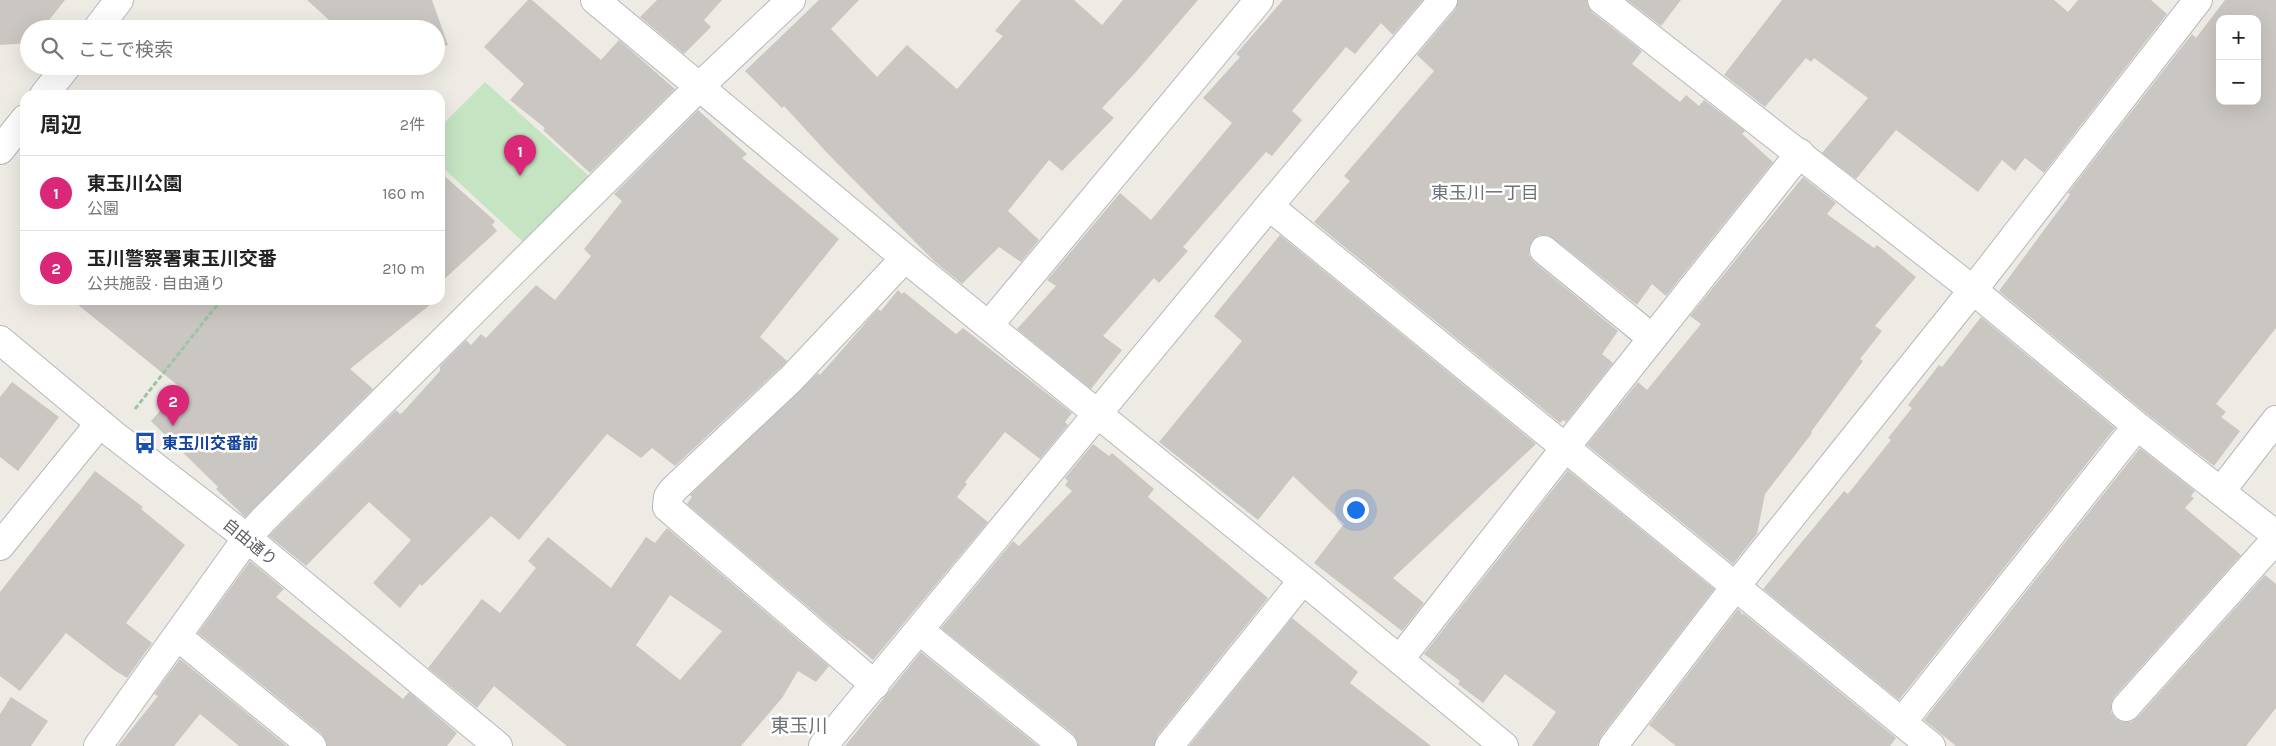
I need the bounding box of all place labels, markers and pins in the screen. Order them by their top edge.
pin: 1 [504,135,536,176]
pin: 2 [157,385,189,426]
bus stop icon: 東玉川交番前 [132,430,158,456]
place label: 東玉川交番前 [162,434,258,453]

